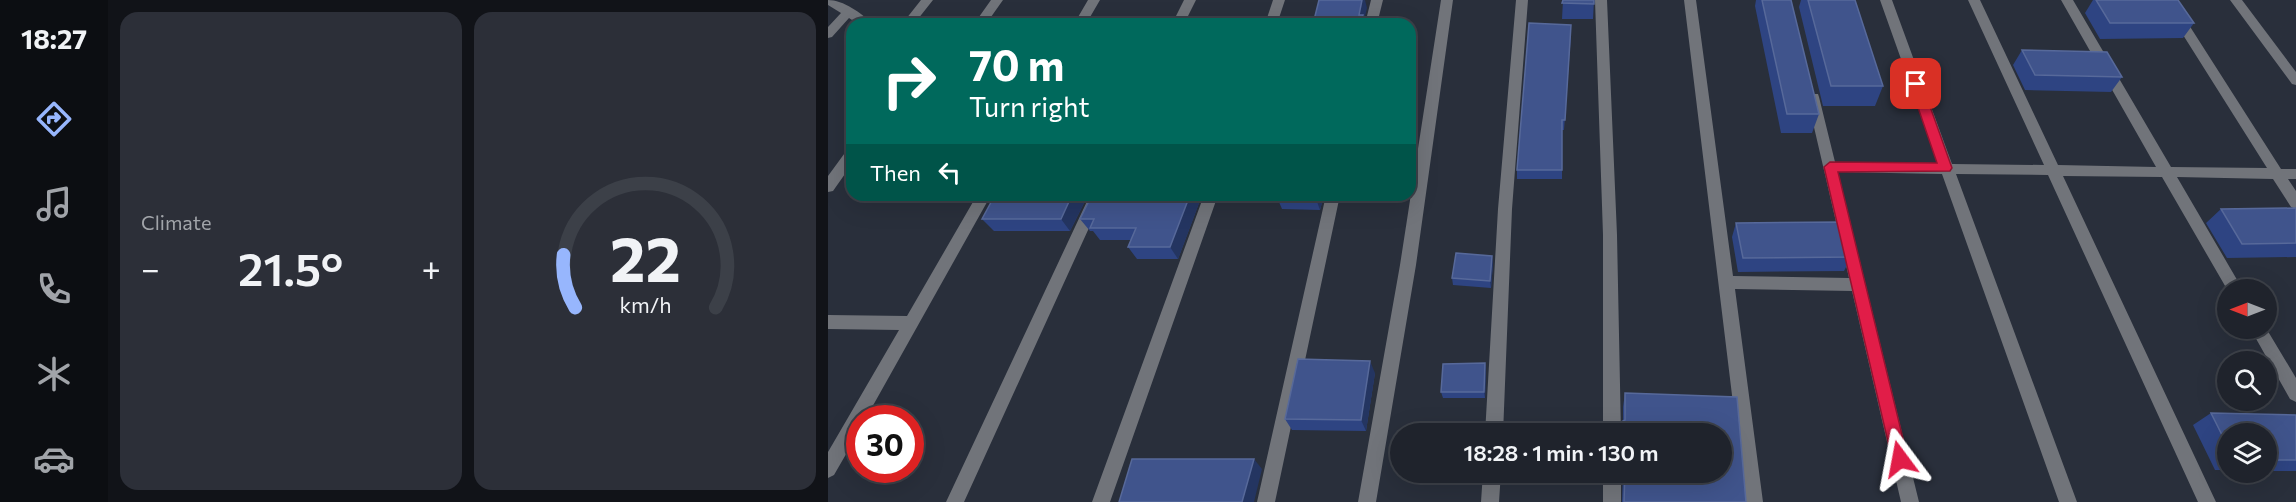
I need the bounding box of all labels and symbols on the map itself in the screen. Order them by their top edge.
pin [1890,58,1941,109]
north arrow [2217,279,2277,339]
speed limit sign: 30 [846,405,924,483]
position arrow [1868,427,1932,491]

